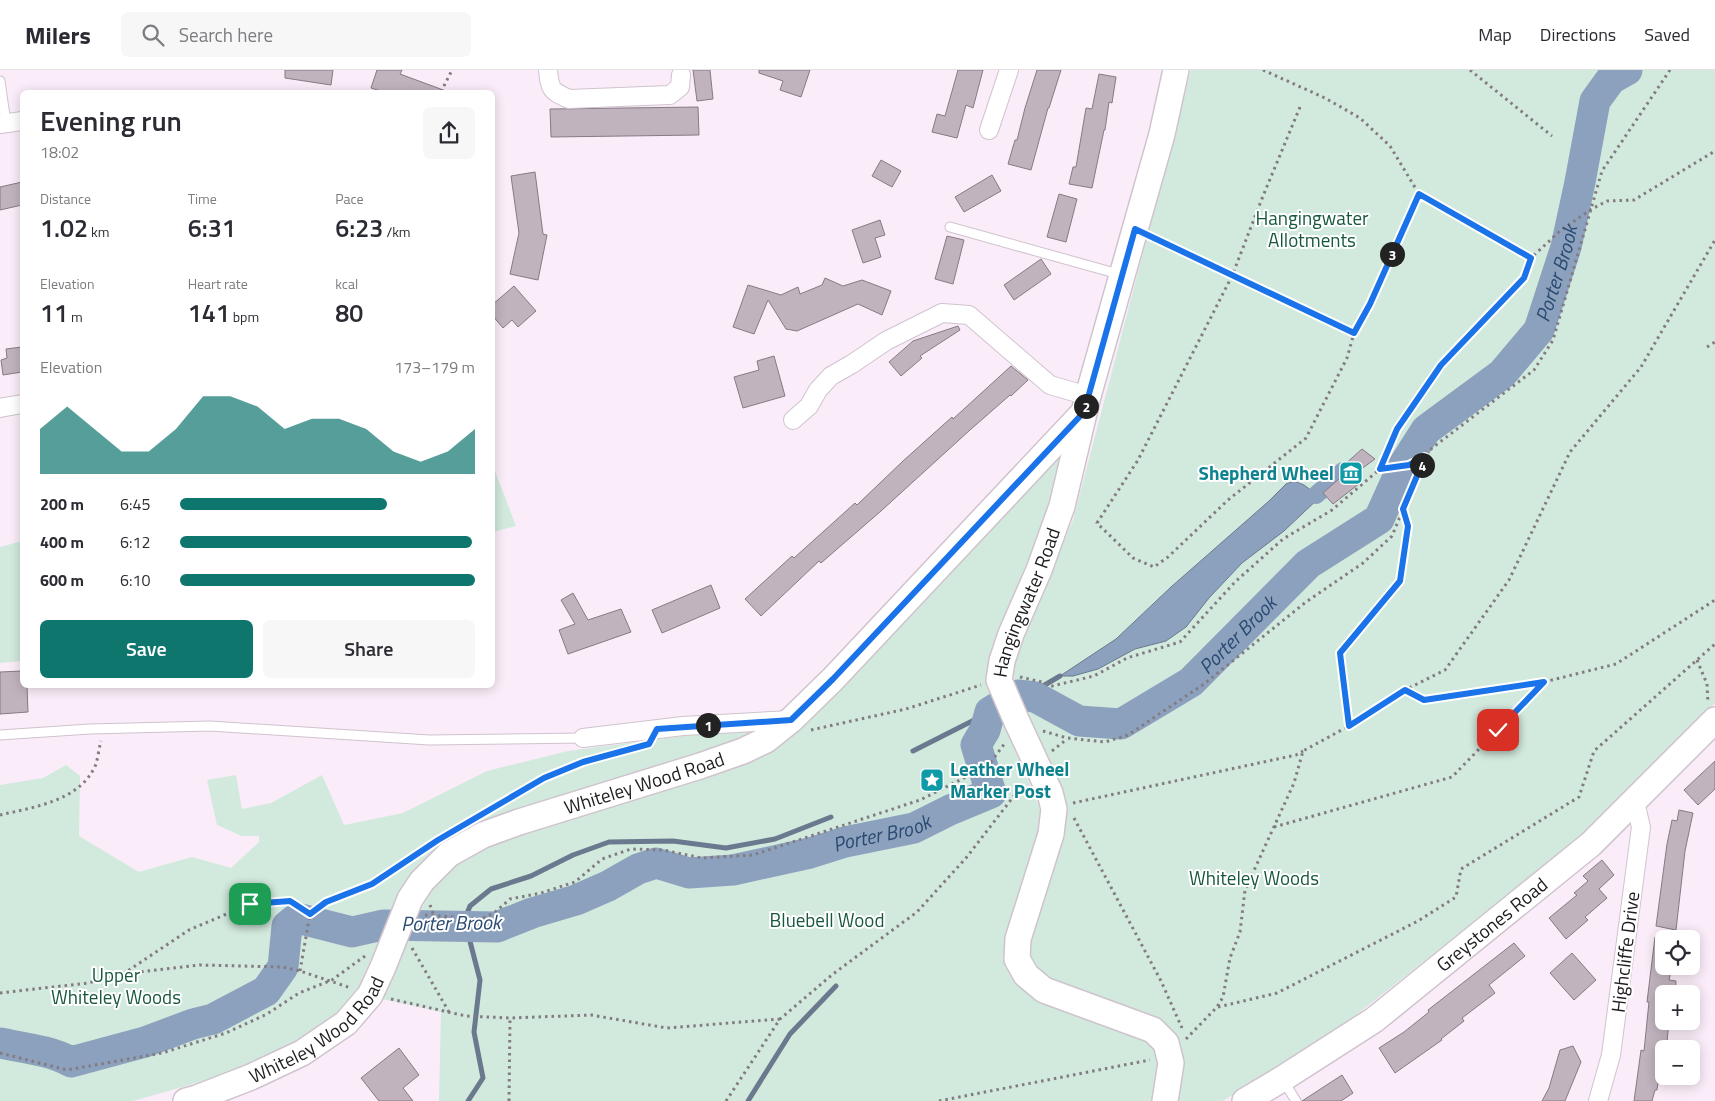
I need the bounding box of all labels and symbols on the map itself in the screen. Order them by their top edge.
park label: Hangingwater Allotments [1255,203,1369,254]
water label: Porter Brook [1527,220,1586,326]
pin: 3 [1380,242,1404,266]
pin: 2 [1074,394,1098,418]
pin: 4 [1410,452,1434,478]
place label: Shepherd Wheel [1199,458,1334,487]
museum icon: Shepherd Wheel [1338,460,1364,486]
street label: Hangingwater Road [985,523,1067,679]
water label: Porter Brook [1191,587,1285,681]
pin [1477,709,1519,751]
pin: 1 [696,712,720,738]
street label: Whiteley Wood Road [560,744,728,821]
place label: Leather Wheel Marker Post [950,754,1069,805]
place icon: Leather Wheel Marker Post [919,767,945,793]
water label: Porter Brook [829,805,938,860]
park label: Whiteley Woods [1189,863,1319,892]
street label: Greystones Road [1429,870,1553,978]
pin [229,883,271,925]
street label: Highcliffe Drive [1603,890,1646,1014]
park label: Bluebell Wood [770,905,884,934]
water label: Porter Brook [401,906,503,939]
park label: Upper Whiteley Woods [51,960,181,1011]
street label: Whiteley Wood Road [244,971,391,1090]

